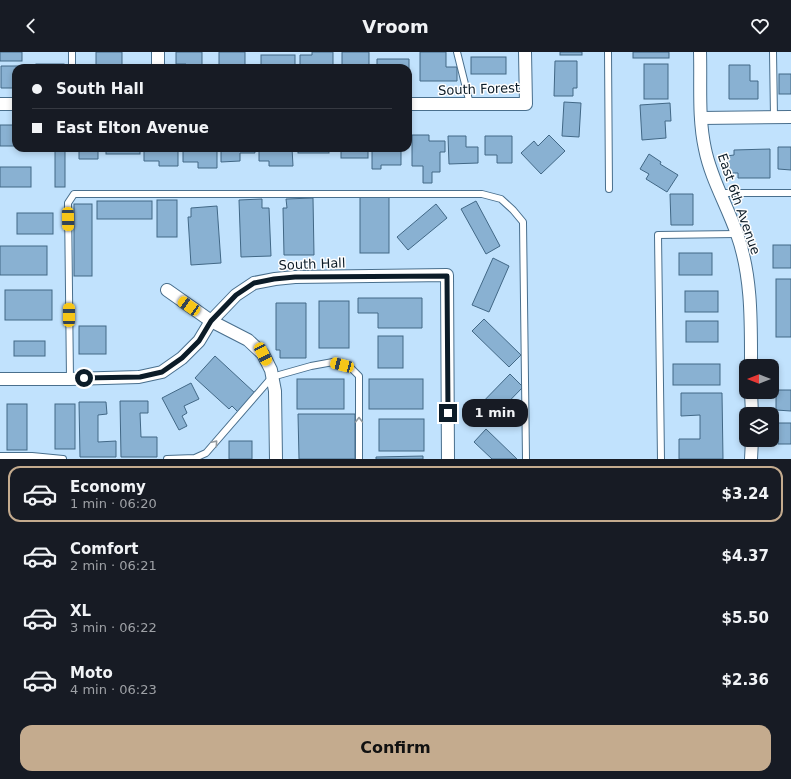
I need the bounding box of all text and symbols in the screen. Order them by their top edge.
icon: back [20,15,42,37]
icon: heart [749,15,771,37]
text: Vroom [362,16,429,37]
text: South Hall [56,80,144,98]
street label: South Forest [438,80,520,98]
text: East Elton Avenue [56,119,209,137]
street label: East 6th Avenue [715,151,763,257]
car [62,207,74,231]
street label: South Hall [278,255,346,273]
car [176,294,202,318]
car [63,303,75,327]
car [252,341,274,367]
car [329,356,355,374]
north arrow [739,359,779,399]
map controls [739,359,779,447]
route start [75,369,93,387]
callout: 1 min [462,399,528,427]
route end [439,404,457,422]
text: 1 min [475,405,515,420]
button: layers [739,407,779,447]
one-way arrow [355,417,363,423]
one-way arrow [210,440,217,448]
icon: car [22,476,58,512]
text: Economy [70,478,146,496]
text: $3.24 [722,485,769,503]
text: 1 min · 06:20 [70,496,157,511]
icon: car [22,538,58,574]
text: Comfort [70,540,138,558]
text: $4.37 [722,547,769,565]
text: 2 min · 06:21 [70,558,157,573]
icon: car [22,600,58,636]
text: XL [70,602,91,620]
text: $5.50 [722,609,769,627]
text: 3 min · 06:22 [70,620,157,635]
icon: car [22,662,58,698]
text: Moto [70,664,113,682]
text: $2.36 [722,671,769,689]
text: 4 min · 06:23 [70,682,157,697]
button: Confirm [20,725,771,771]

